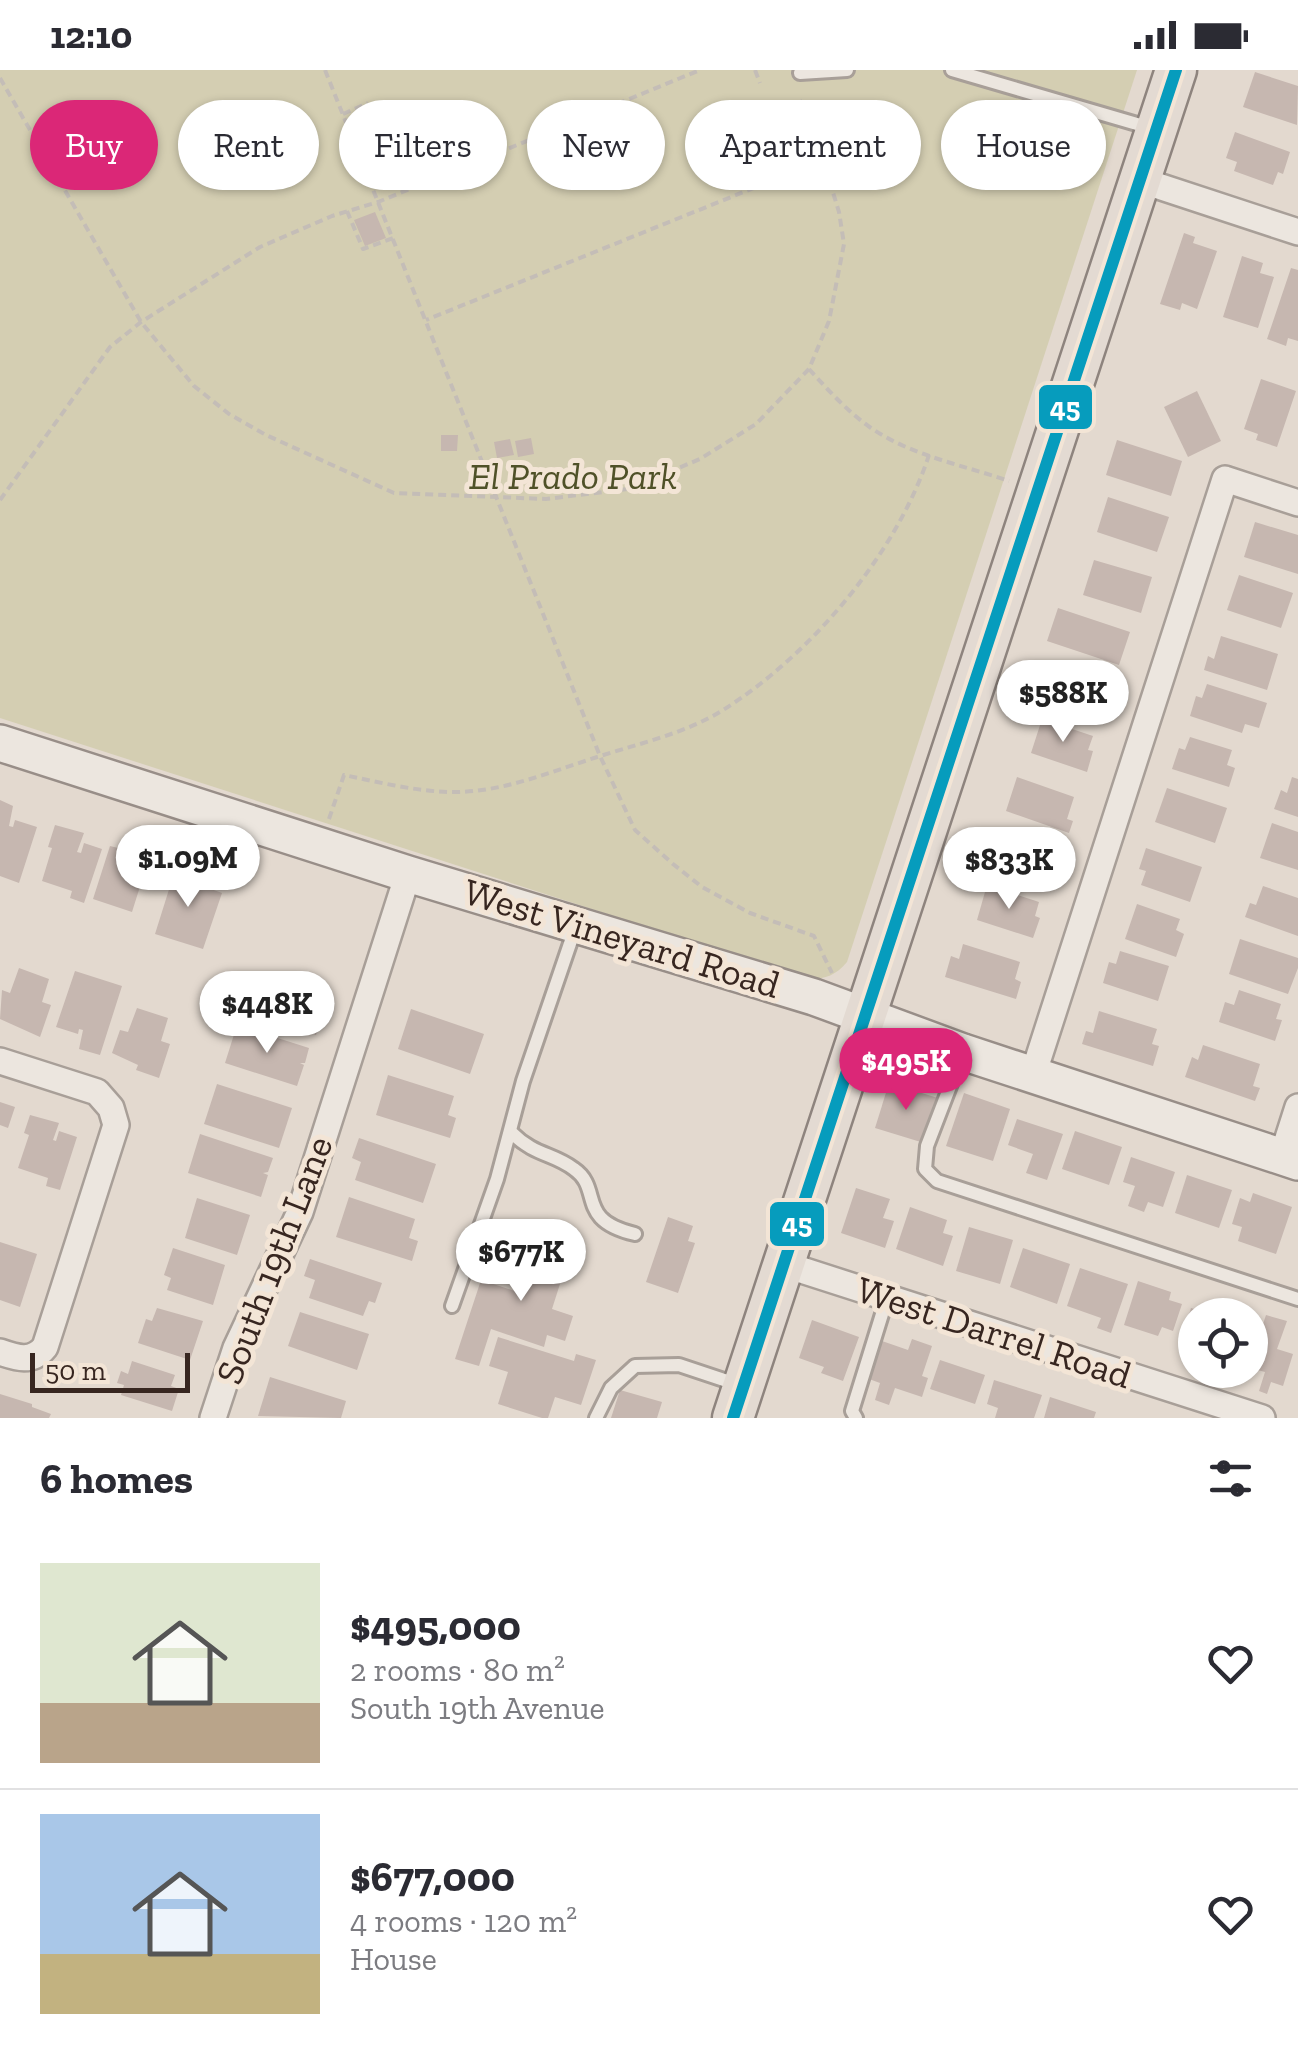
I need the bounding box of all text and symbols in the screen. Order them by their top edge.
text: 12:10 [50,12,132,58]
chip: Buy [30,100,158,190]
chip: Rent [178,100,319,190]
chip: Filters [339,100,507,190]
chip: New [527,100,665,190]
chip: Apartment [685,100,921,190]
chip: House [941,100,1106,190]
line badge: 45 [1037,383,1094,431]
text: 45 [1050,391,1080,424]
park label: El Prado Park [469,453,677,499]
pin: $588K [993,660,1133,745]
text: $588K [1019,673,1107,711]
pin: $1.09M [107,825,269,910]
pin: $833K [939,827,1079,912]
text: $1.09M [138,838,238,876]
text: $833K [965,840,1053,878]
street label: West Vineyard Road [458,868,786,1008]
pin: $448K [197,971,337,1056]
text: $448K [221,984,313,1022]
pin: $495K [836,1028,976,1113]
text: $495K [861,1041,951,1079]
street label: South 19th Lane [206,1130,342,1390]
line badge: 45 [768,1200,826,1248]
text: 45 [782,1207,812,1240]
pin: $677K [451,1219,591,1304]
text: $677K [478,1232,564,1270]
street label: West Darrel Road [851,1266,1137,1398]
map controls [1178,1298,1268,1388]
button: locate [1178,1298,1268,1388]
scale bar [30,1348,190,1392]
text: 50 m [45,1354,106,1387]
icon: filters [1203,1451,1258,1506]
text: 6 homes [40,1453,193,1504]
text: $495,000 [350,1600,521,1651]
icon: home [120,1603,240,1723]
icon: heart [1203,1636,1258,1691]
text: 2 rooms · 80 m² [350,1651,565,1689]
text: South 19th Avenue [350,1689,605,1727]
text: $677,000 [350,1851,515,1902]
icon: home [120,1854,240,1974]
icon: heart [1203,1887,1258,1942]
text: 4 rooms · 120 m² [350,1902,577,1940]
text: House [350,1940,437,1978]

